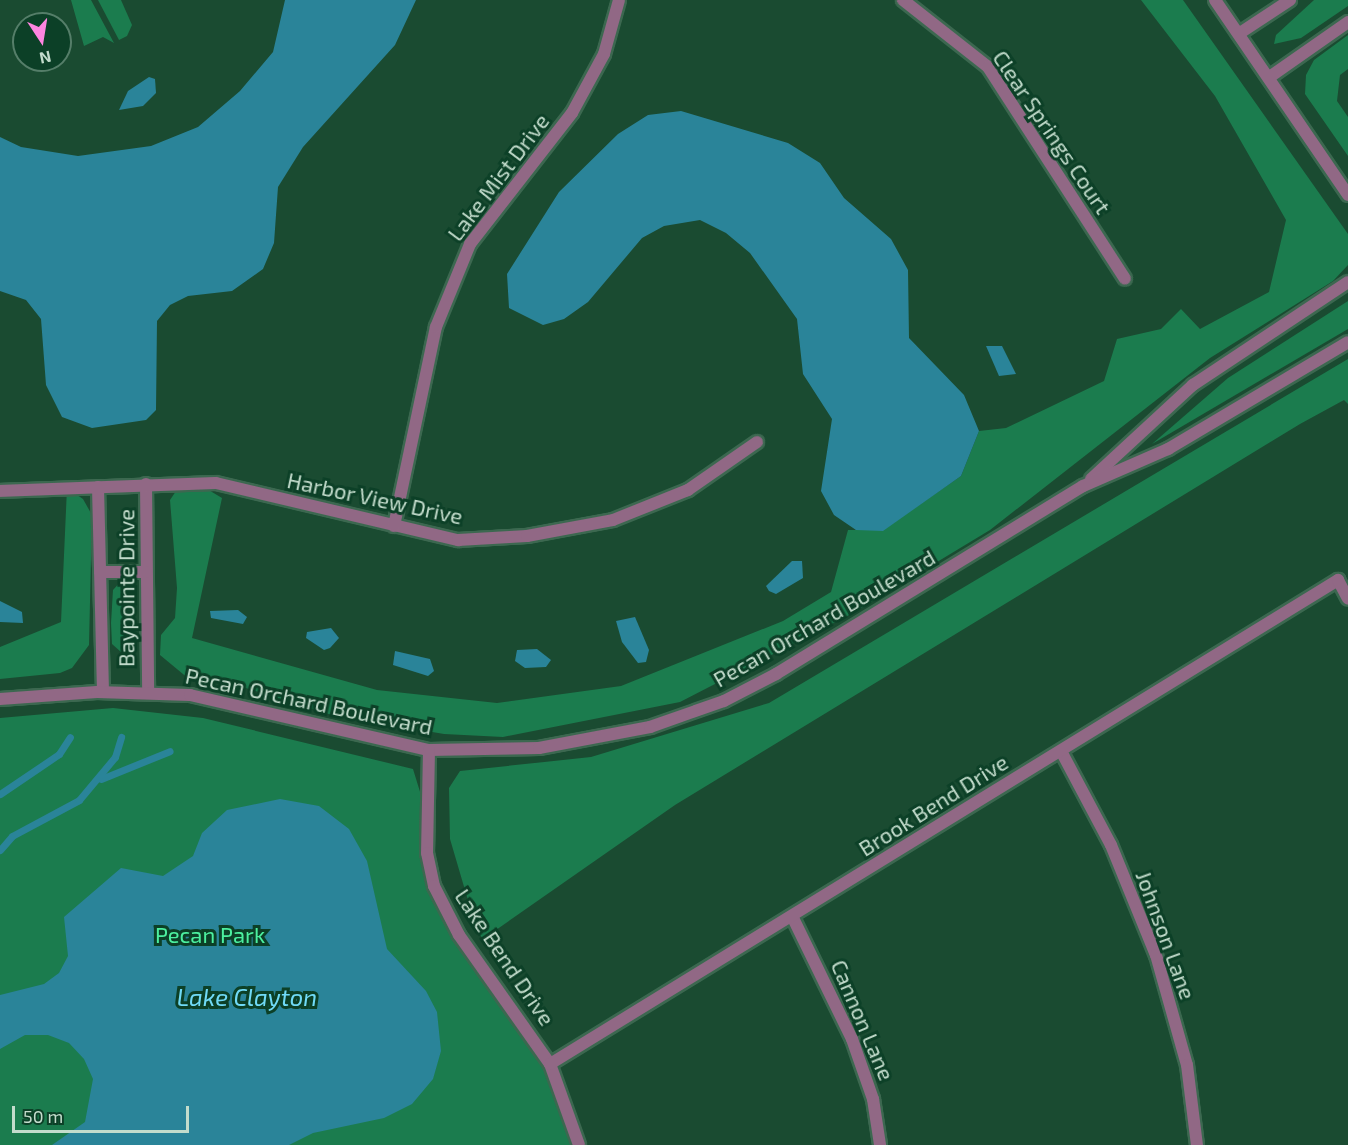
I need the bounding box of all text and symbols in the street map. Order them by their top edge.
north arrow [12,12,72,72]
street label: Clear Springs Court [987,45,1117,219]
text: N [38,48,53,69]
street label: Lake Mist Drive [442,108,554,246]
street label: Harbor View Drive [284,466,466,530]
street label: Baypointe Drive [113,509,139,667]
street label: Pecan Orchard Boulevard [708,544,940,692]
street label: Pecan Orchard Boulevard [183,662,435,740]
street label: Brook Bend Drive [853,748,1013,862]
street label: Johnson Lane [1131,867,1201,1003]
street label: Lake Bend Drive [450,884,560,1030]
park label: Pecan Park [155,922,265,948]
street label: Cannon Lane [826,956,900,1084]
water label: Lake Clayton [177,983,317,1011]
scale bar [15,1094,192,1132]
text: 50 m [23,1105,63,1127]

